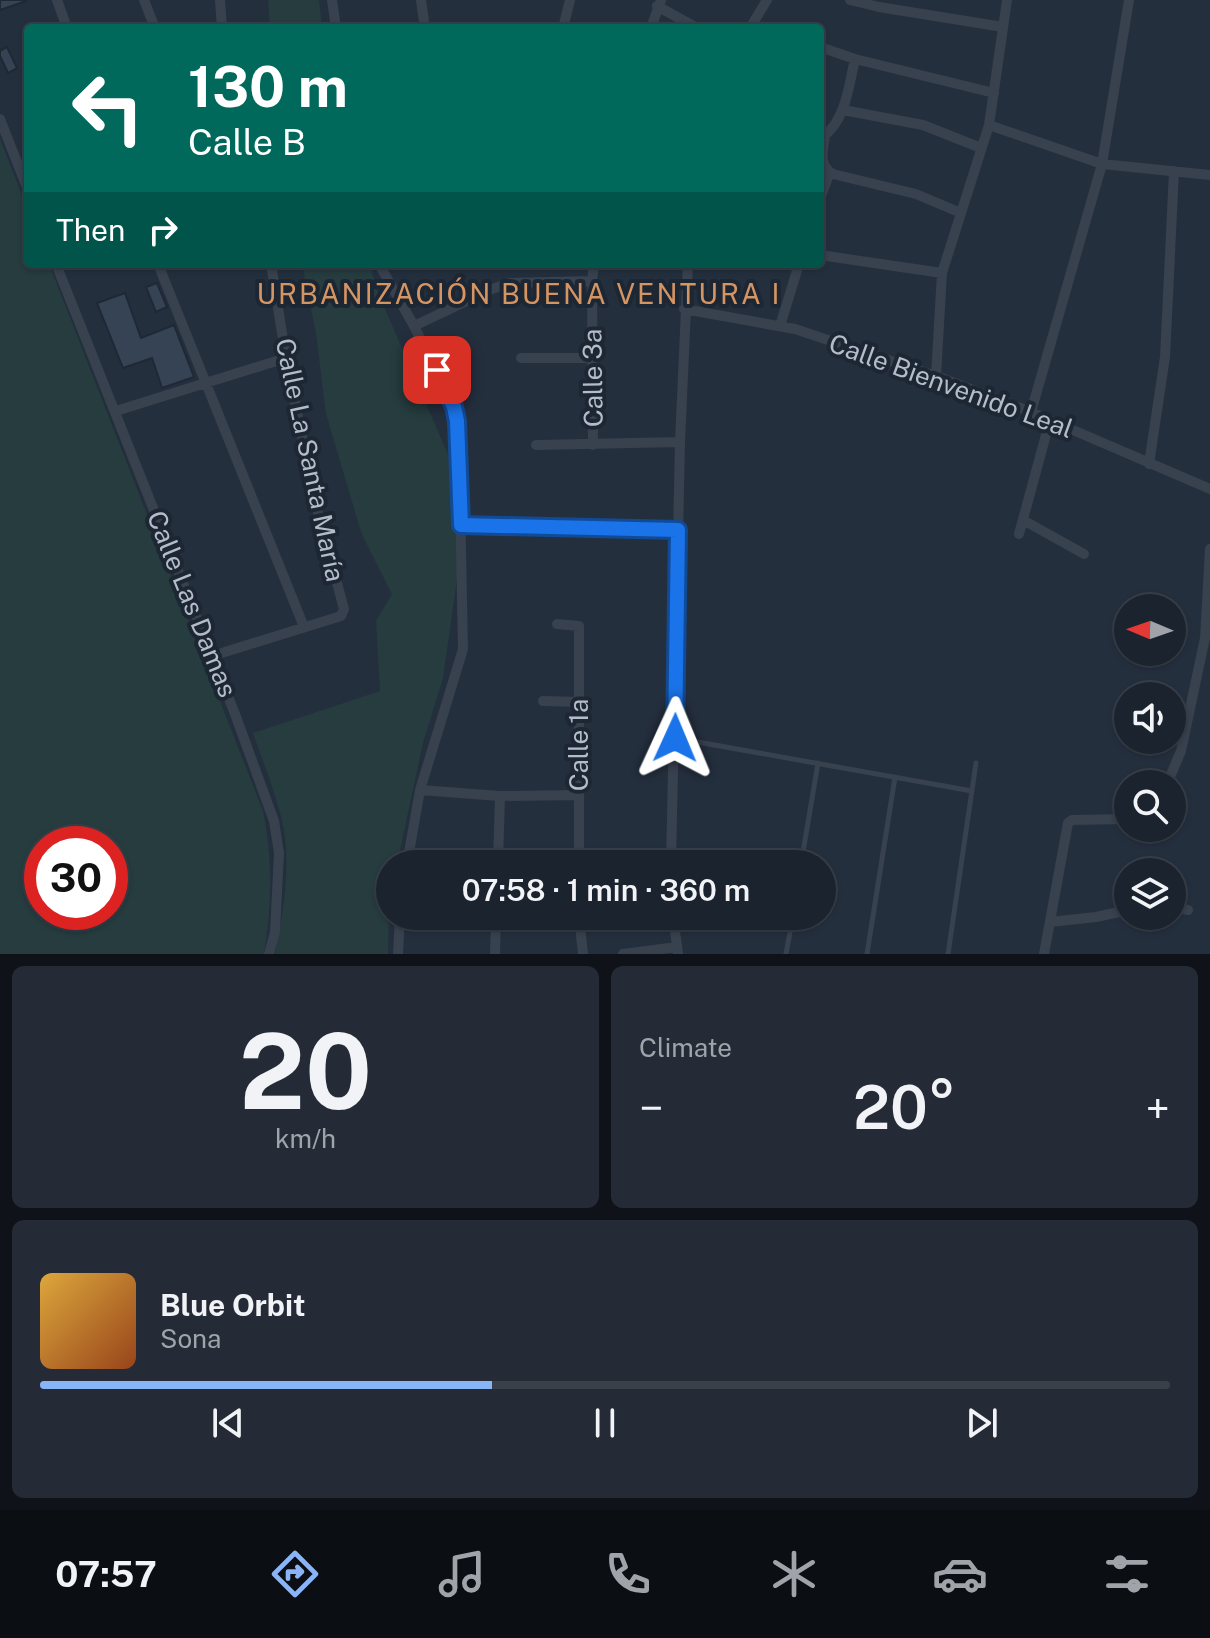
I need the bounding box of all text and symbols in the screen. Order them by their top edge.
text: 130 m [188,54,348,120]
icon: left [56,56,160,160]
text: Calle B [188,121,306,163]
icon: right [141,208,185,252]
text: Then [56,212,125,248]
district label: URBANIZACIÓN BUENA VENTURA I [256,277,782,310]
street label: Calle Bienvenido Leal [825,327,1077,444]
street label: Calle 3a [576,329,609,427]
street label: Calle La Santa María [270,335,351,584]
pin [403,336,471,404]
icon: arrive [415,348,459,392]
street label: Calle Las Damas [141,506,244,701]
north arrow [1114,594,1186,666]
map controls [1114,594,1186,930]
button: sound [1114,682,1186,754]
position arrow [633,696,717,780]
street label: Calle 1a [563,699,594,791]
button: search [1114,770,1186,842]
speed limit sign: 30 [24,826,128,930]
button: layers [1114,858,1186,930]
text: 07:58 · 1 min · 360 m [462,872,750,908]
text: 20 [239,1010,372,1132]
text: Climate [639,1032,732,1063]
text: 20° [853,1072,956,1143]
text: − [639,1082,663,1134]
text: + [1146,1082,1170,1134]
text: km/h [275,1123,336,1154]
text: Blue Orbit [160,1287,306,1323]
text: Sona [160,1323,221,1354]
icon: previous [206,1401,250,1445]
icon: pause [583,1401,627,1445]
icon: next [960,1401,1004,1445]
icon: directions [267,1546,323,1602]
icon: music [434,1546,490,1602]
icon: phone [600,1546,656,1602]
icon: climate [766,1546,822,1602]
icon: car [932,1546,988,1602]
icon: filters [1099,1546,1155,1602]
text: 07:57 [55,1553,157,1595]

